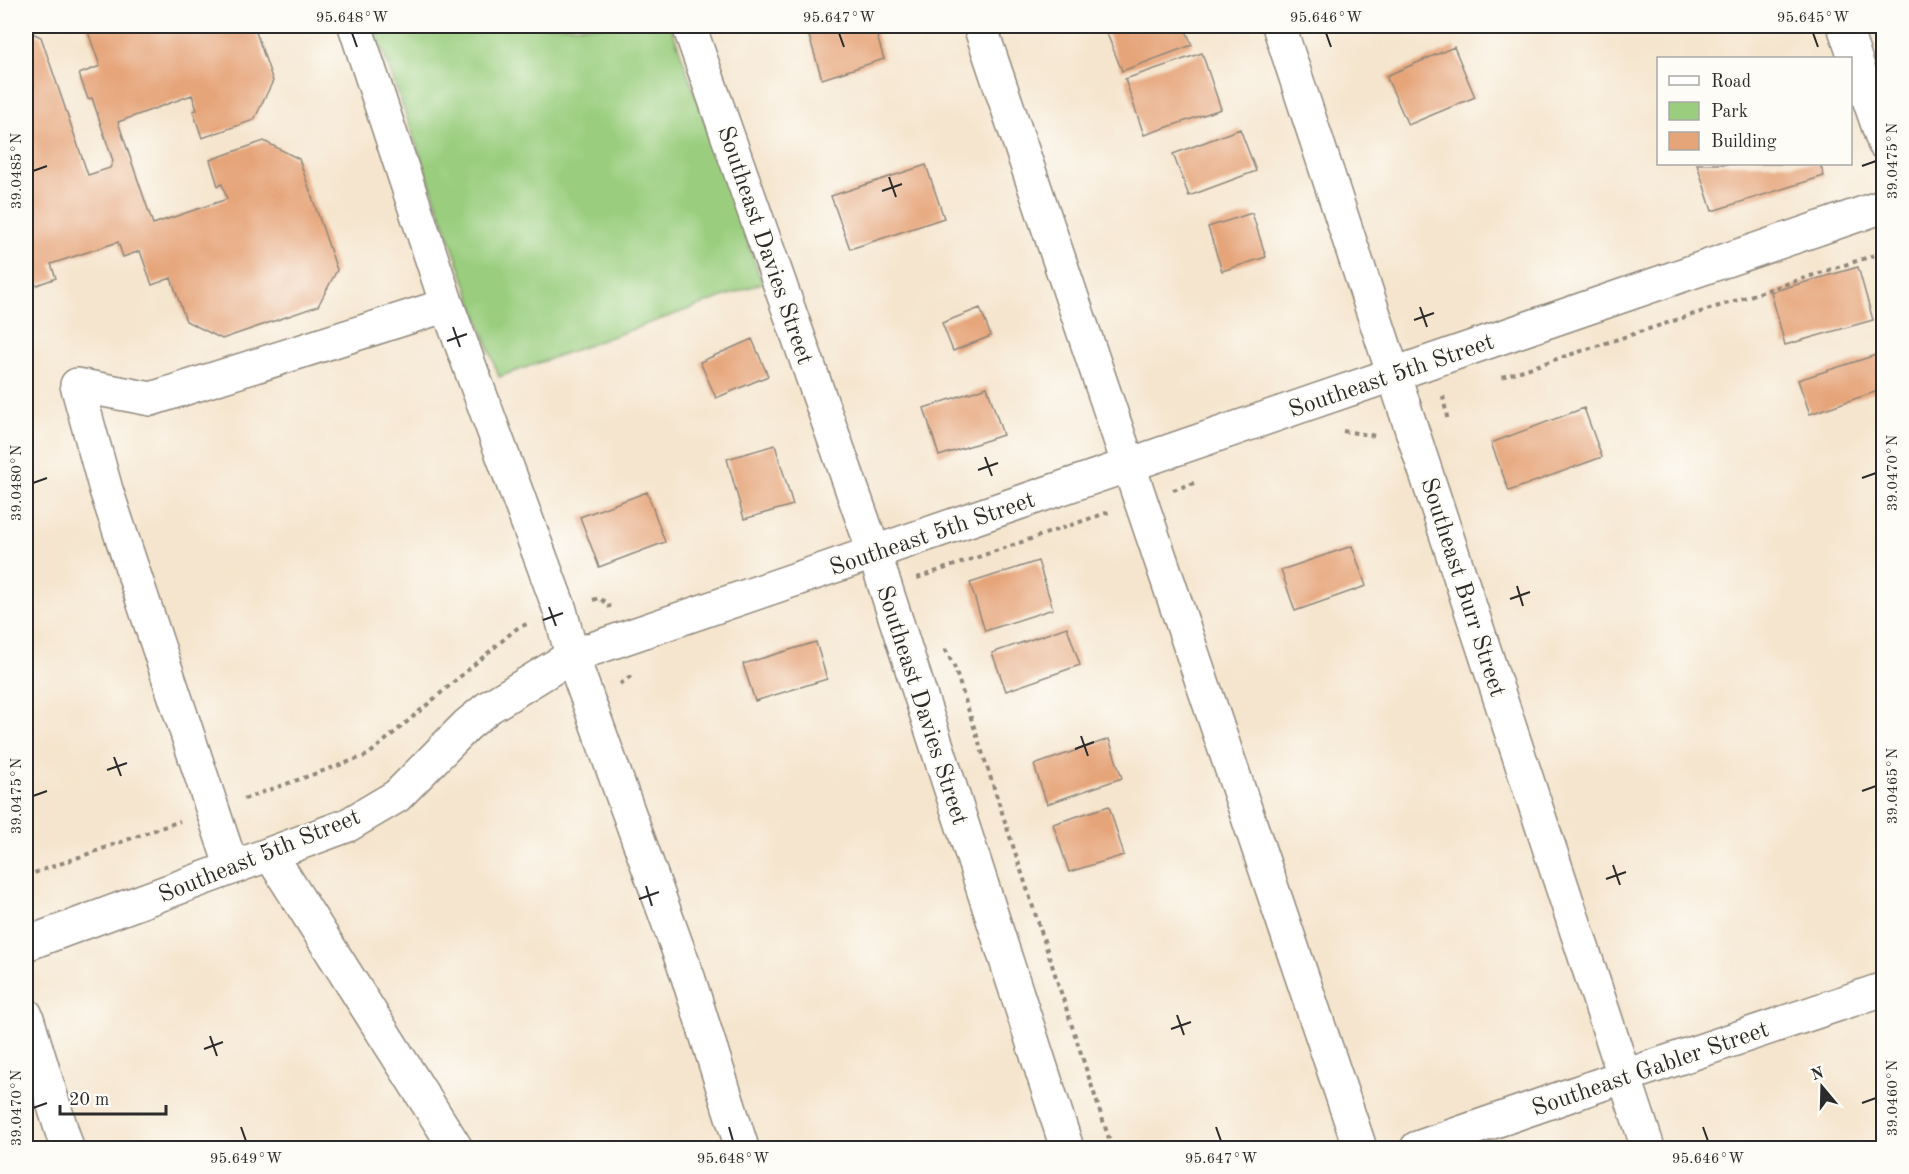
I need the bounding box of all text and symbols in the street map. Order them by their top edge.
text: 95.648°W [316,11,388,26]
text: 95.647°W [803,11,875,26]
text: 95.646°W [1290,11,1362,26]
text: 95.645°W [1777,11,1849,26]
legend [1657,57,1852,165]
text: Road [1711,73,1751,91]
text: Park [1711,103,1748,121]
text: 39.0475°N [1886,122,1901,199]
street label: Southeast Davies Street [712,123,816,368]
text: 39.0485°N [10,132,25,209]
text: Building [1711,133,1777,151]
street label: Southeast 5th Street [1286,331,1497,423]
text: 39.0470°N [1886,434,1901,511]
text: 39.0480°N [10,444,25,521]
street label: Southeast Burr Street [1415,475,1509,700]
street label: Southeast 5th Street [827,489,1038,581]
street label: Southeast Davies Street [871,583,971,828]
text: 39.0465°N [1886,747,1901,824]
text: 39.0475°N [10,757,25,834]
street label: Southeast 5th Street [155,805,364,908]
street label: Southeast Gabler Street [1529,1018,1772,1122]
north arrow [1792,1057,1852,1117]
text: 39.0460°N [1886,1059,1901,1136]
text: N [1809,1065,1827,1084]
text: 39.0470°N [10,1069,25,1146]
scale bar [60,1078,166,1116]
text: 20 m [69,1091,109,1109]
text: 95.649°W [210,1152,282,1167]
text: 95.648°W [697,1152,769,1167]
text: 95.647°W [1185,1152,1257,1167]
text: 95.646°W [1672,1152,1744,1167]

